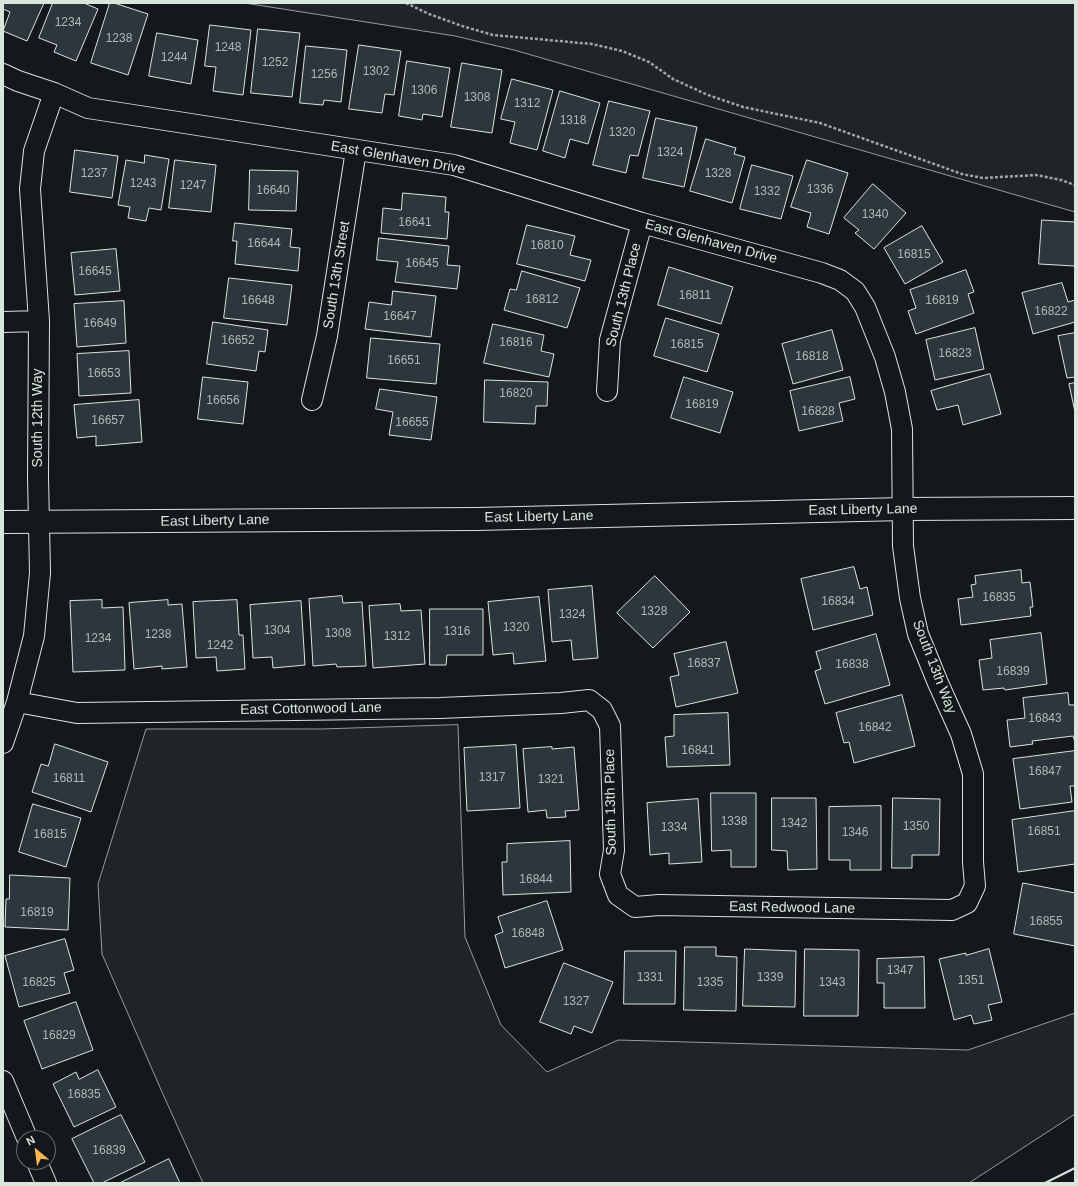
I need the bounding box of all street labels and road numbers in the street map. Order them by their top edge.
street label: East Glenhaven Drive [329,138,467,178]
street label: East Glenhaven Drive [643,216,779,268]
street label: South 13th Street [320,220,354,330]
street label: South 13th Place [603,241,645,349]
street label: South 12th Way [30,368,46,468]
street label: East Liberty Lane [808,501,918,519]
street label: East Liberty Lane [484,508,594,526]
street label: East Liberty Lane [160,512,270,530]
street label: South 13th Way [908,618,960,716]
street label: East Cottonwood Lane [240,699,382,719]
street label: South 13th Place [602,749,620,855]
street label: East Redwood Lane [729,899,855,917]

